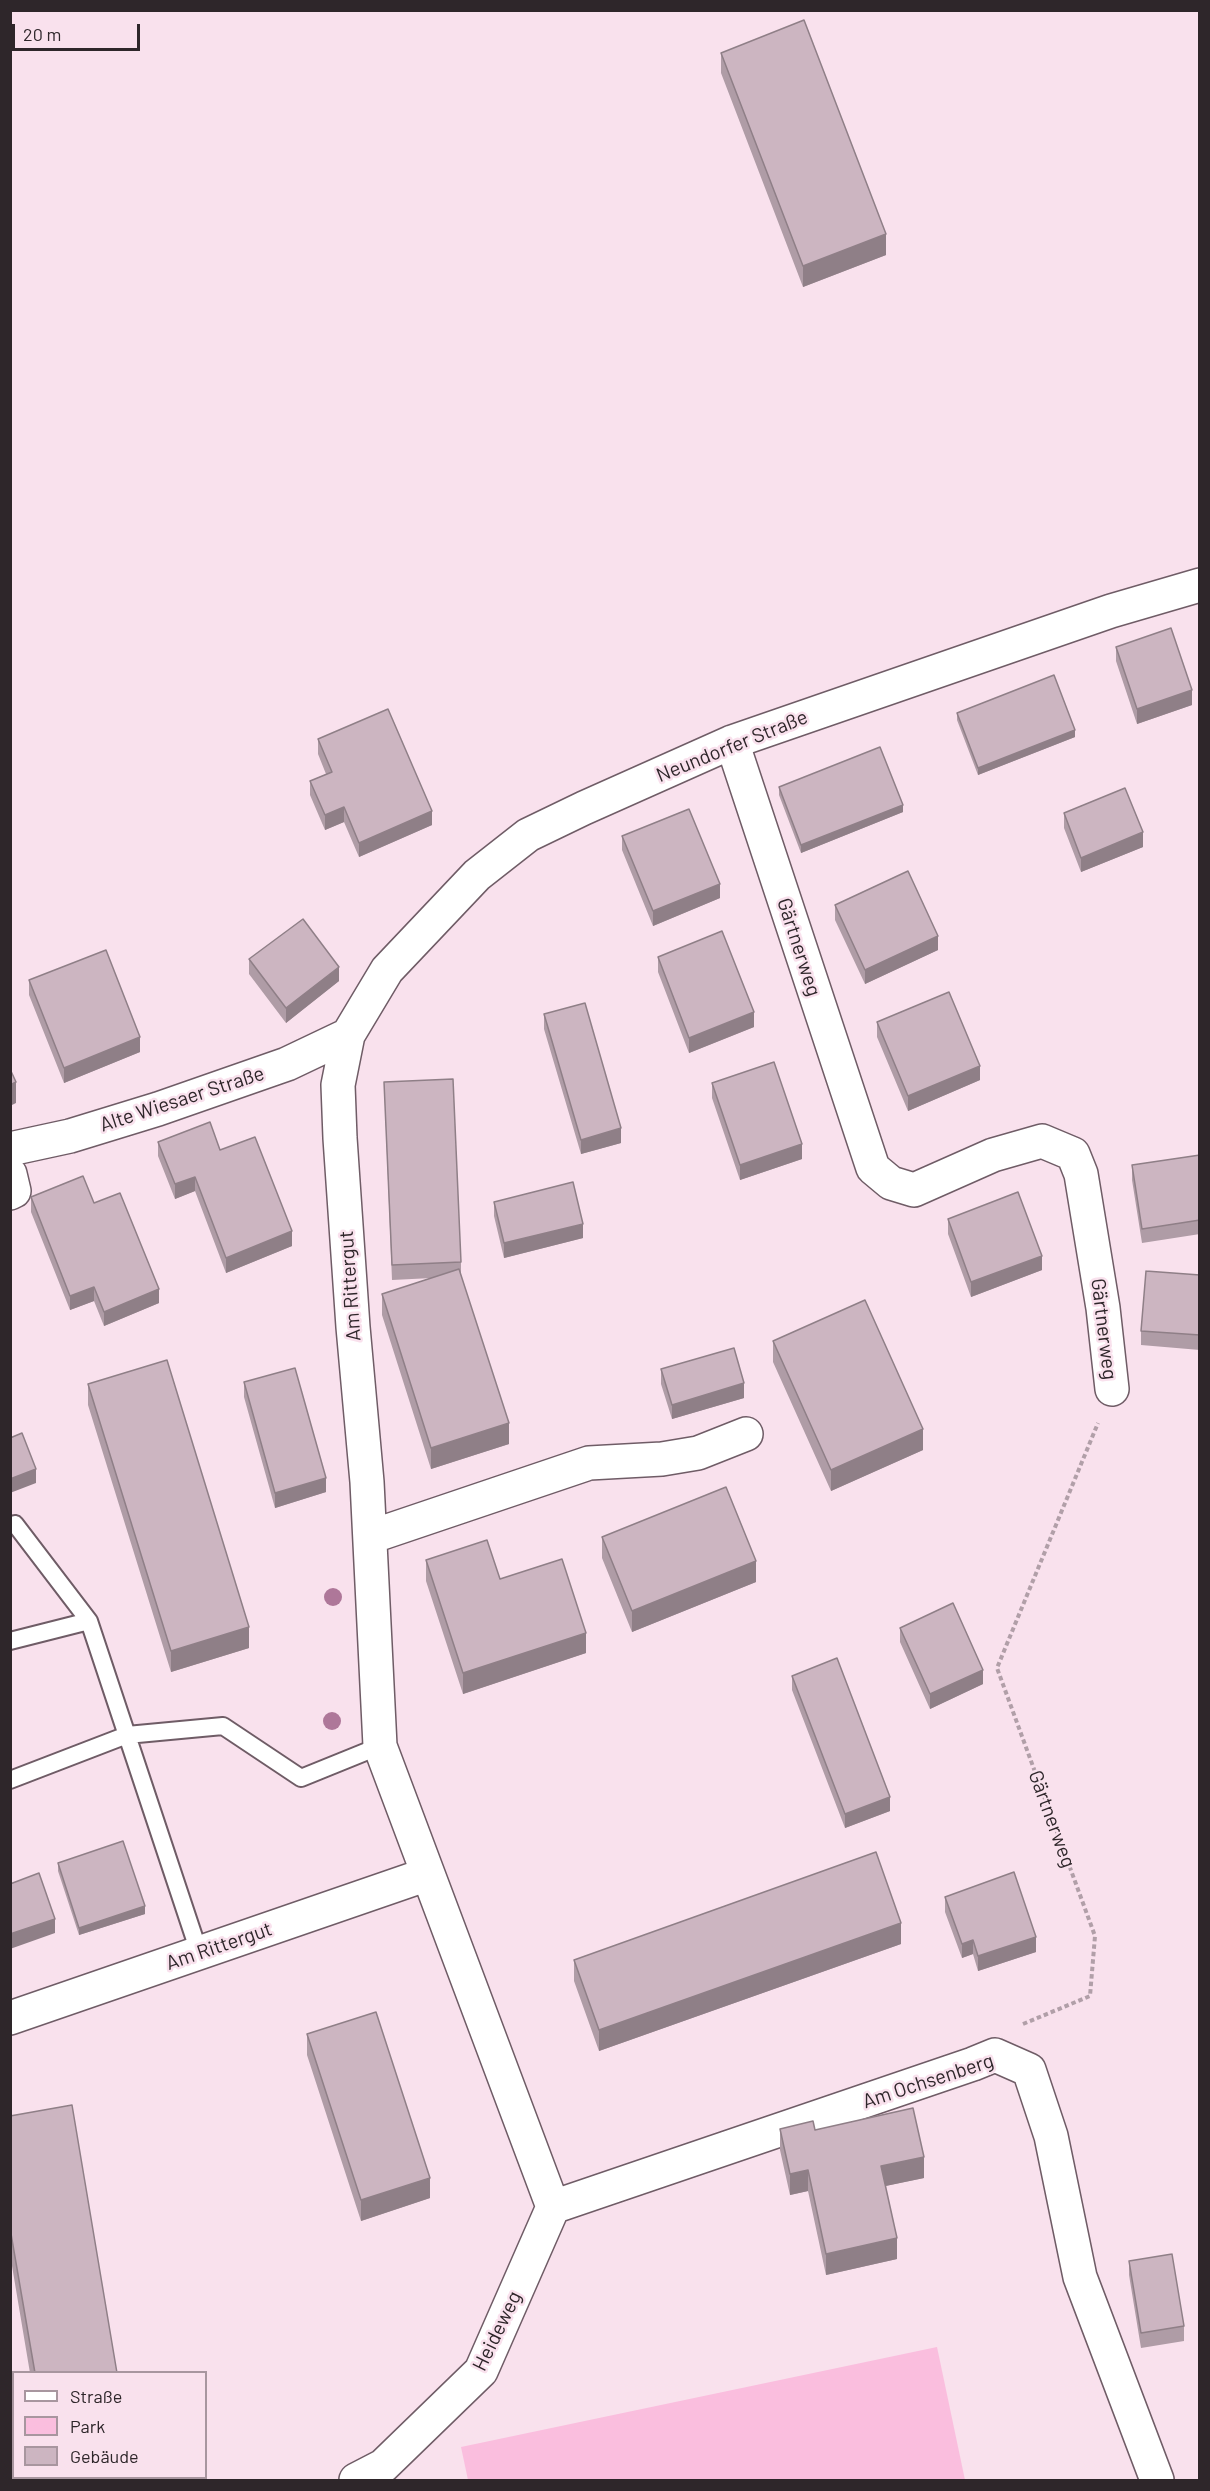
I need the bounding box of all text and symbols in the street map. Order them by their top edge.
scale bar [15,12,142,50]
text: 20 m [23,23,61,45]
street label: Neundorfer Straße [653,705,811,787]
street label: Gärtnerweg [772,895,826,999]
street label: Alte Wiesaer Straße [97,1061,267,1137]
street label: Am Rittergut [334,1230,366,1342]
street label: Gärtnerweg [1086,1277,1122,1381]
street label: Gärtnerweg [1023,1767,1081,1871]
street label: Am Rittergut [163,1917,275,1975]
street label: Am Ochsenberg [859,2048,997,2114]
street label: Heideweg [467,2287,527,2375]
legend [12,2371,207,2479]
text: Straße [70,2385,122,2407]
text: Park [70,2415,105,2437]
text: Gebäude [70,2445,139,2467]

